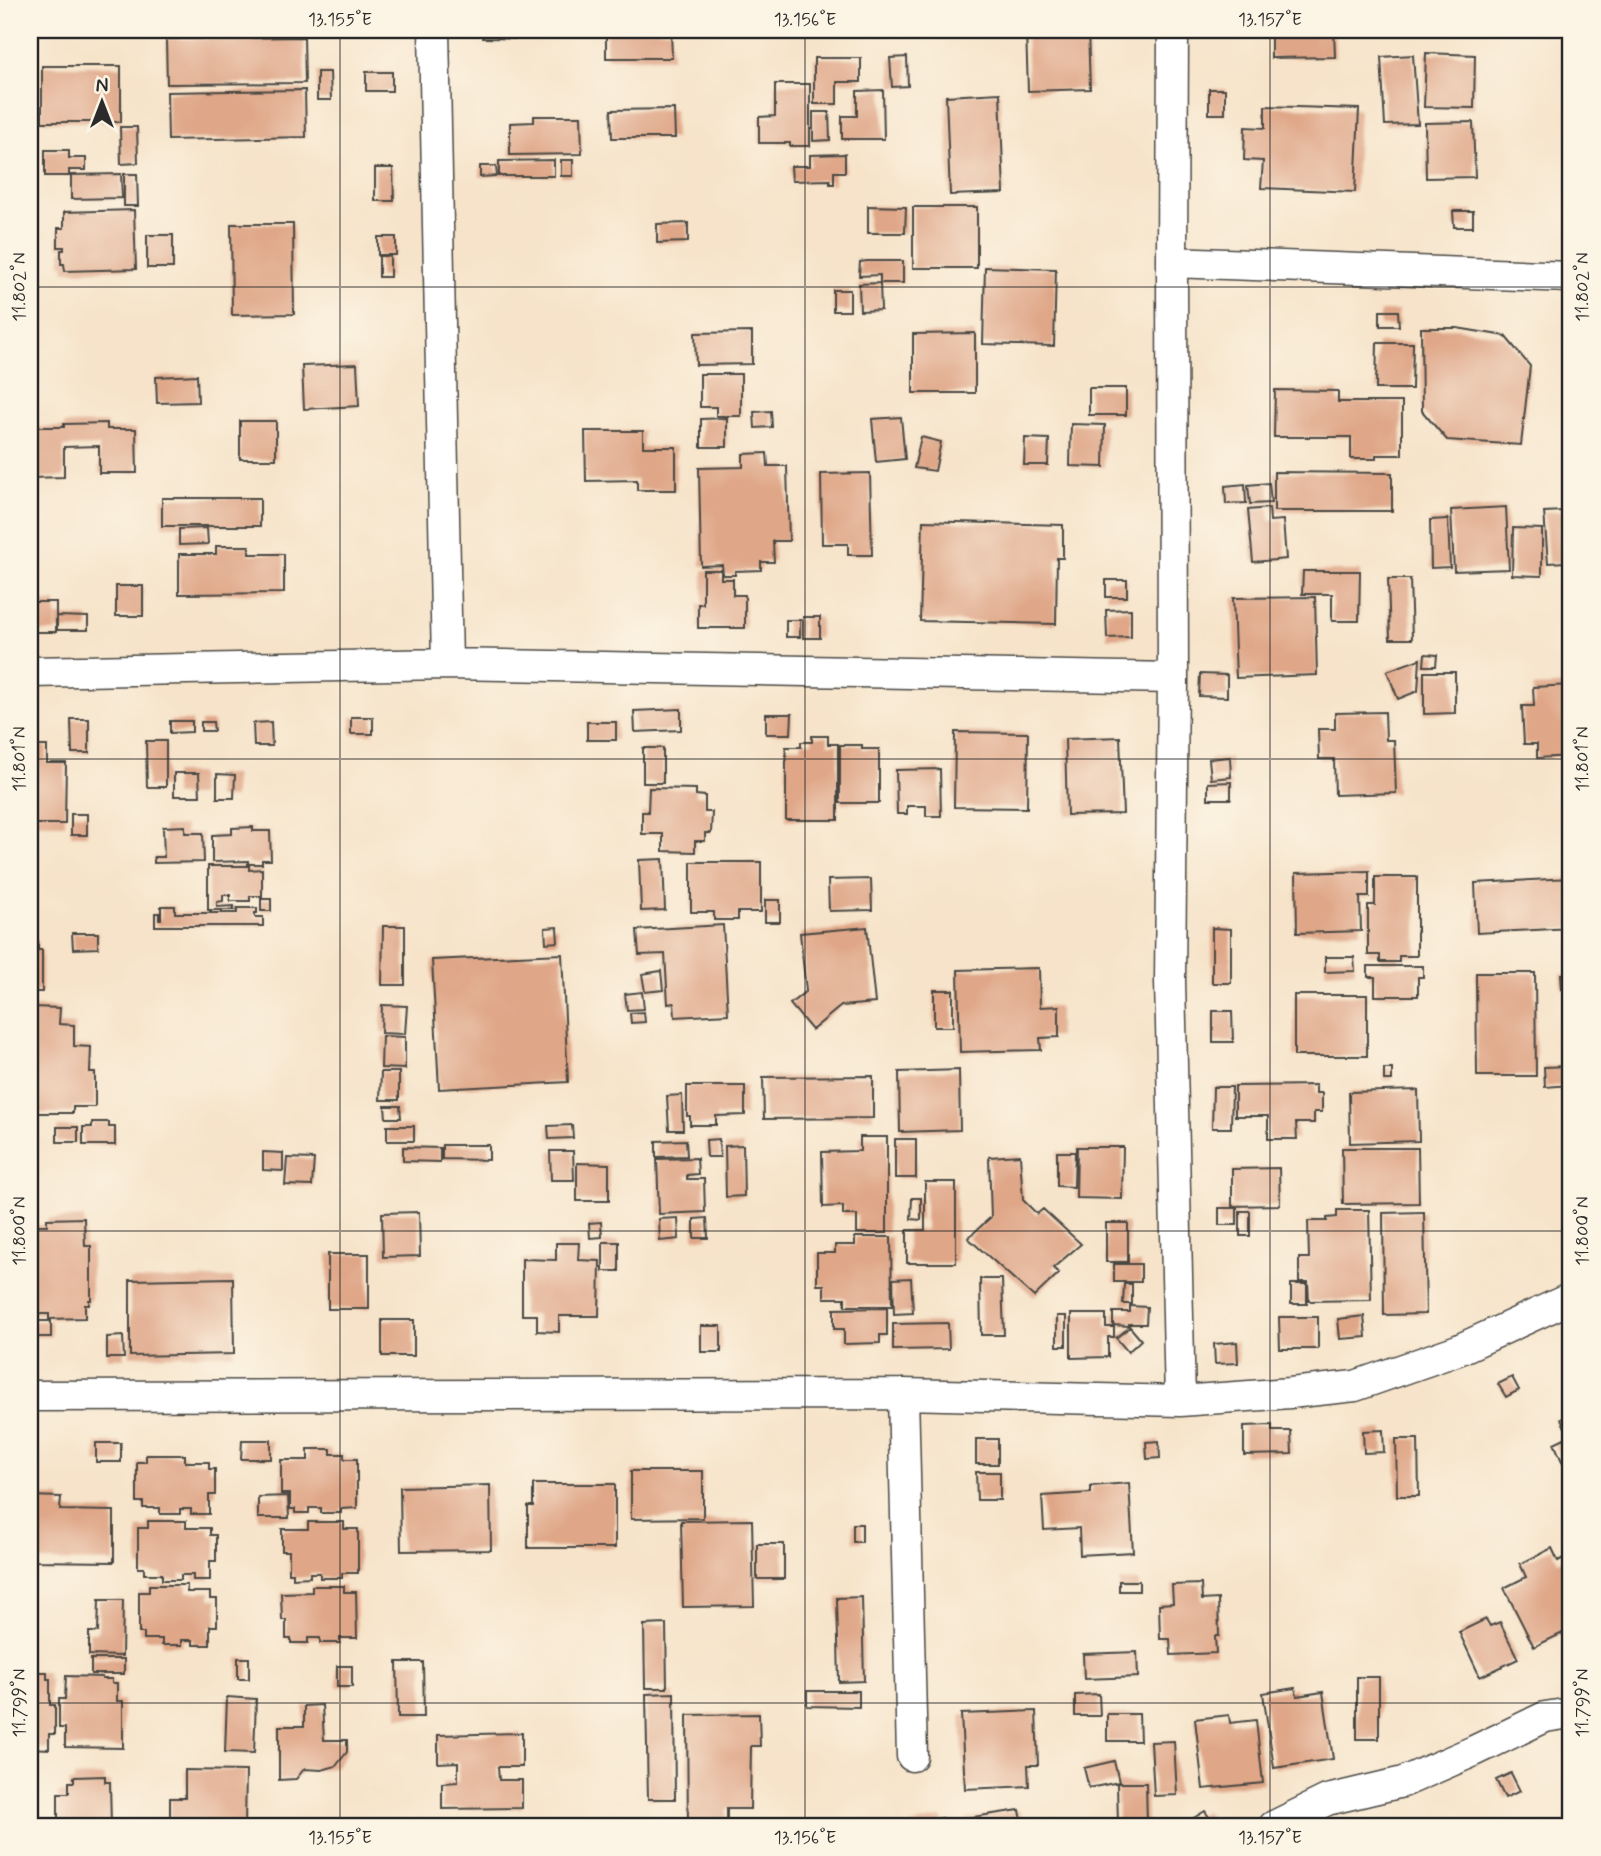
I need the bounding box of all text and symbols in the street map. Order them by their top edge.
text: 13.155°E [308,8,372,32]
text: 13.156°E [774,8,836,32]
text: 13.157°E [1238,8,1302,32]
north arrow [66,66,136,136]
text: N [96,74,108,99]
text: 11.802°N [8,252,32,322]
text: 11.802°N [1571,252,1595,322]
text: 11.801°N [8,726,32,792]
text: 11.801°N [1571,726,1595,792]
text: 11.800°N [8,1196,32,1266]
text: 11.800°N [1571,1196,1595,1266]
text: 11.799°N [8,1668,32,1738]
text: 11.799°N [1571,1668,1595,1738]
text: 13.155°E [308,1826,372,1850]
text: 13.156°E [774,1826,836,1850]
text: 13.157°E [1238,1826,1302,1850]

